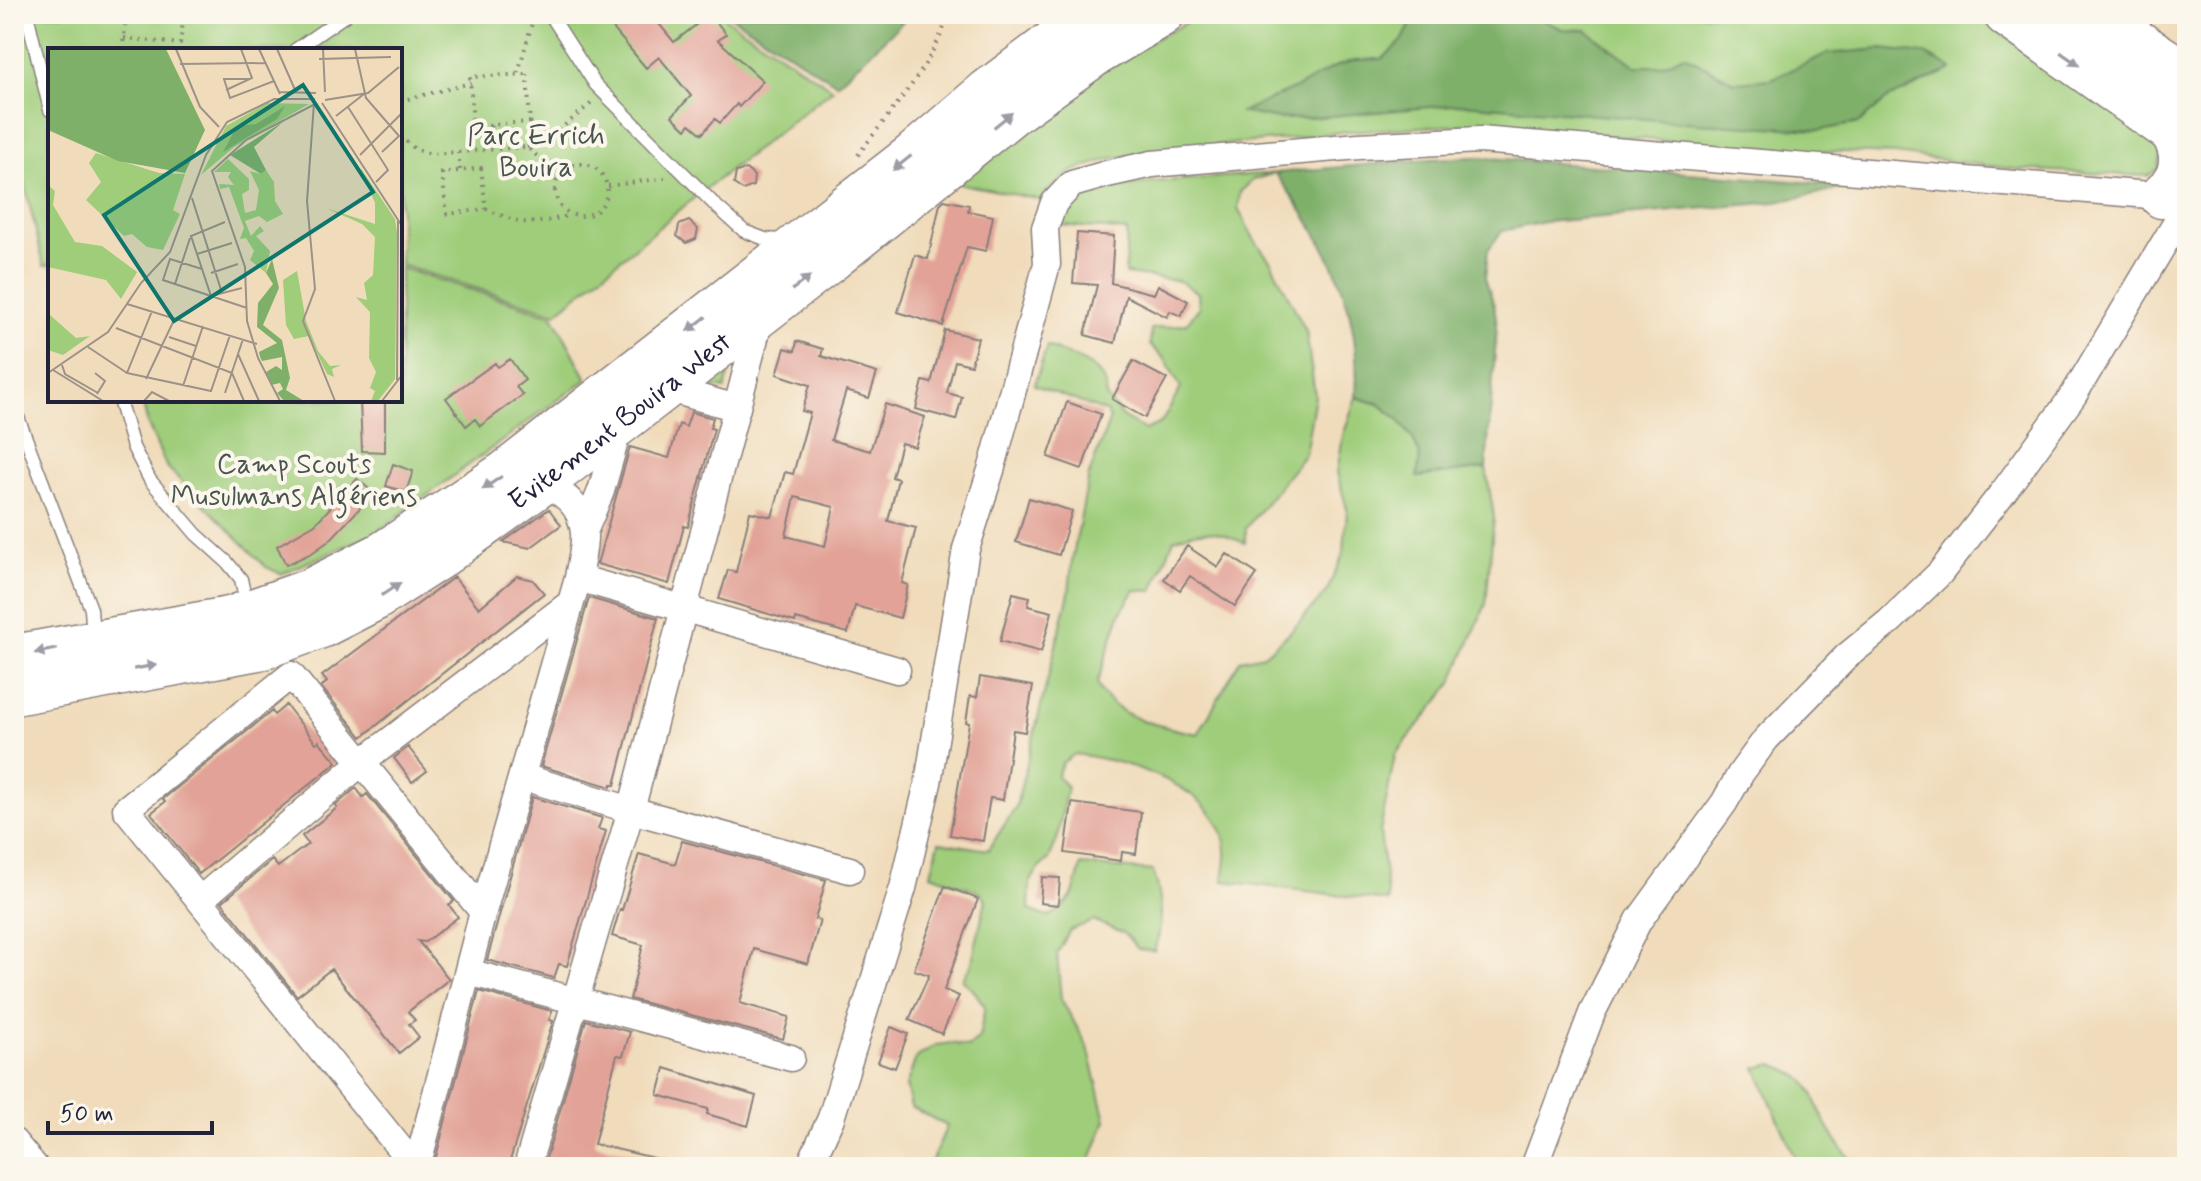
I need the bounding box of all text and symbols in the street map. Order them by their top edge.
inset map [48,48,402,402]
one-way arrow [2059,51,2080,66]
one-way arrow [993,112,1013,129]
park label: Parc Errich Bouira [467,118,605,187]
one-way arrow [892,155,912,171]
one-way arrow [791,275,811,291]
one-way arrow [687,315,708,331]
street label: Evitement Bouira West [501,324,740,519]
park label: Camp Scouts Musulmans Algériens [171,447,417,519]
one-way arrow [481,475,502,490]
one-way arrow [380,581,401,596]
one-way arrow [33,646,58,658]
one-way arrow [133,661,158,673]
scale bar [48,1085,212,1135]
text: 50 m [60,1099,114,1130]

